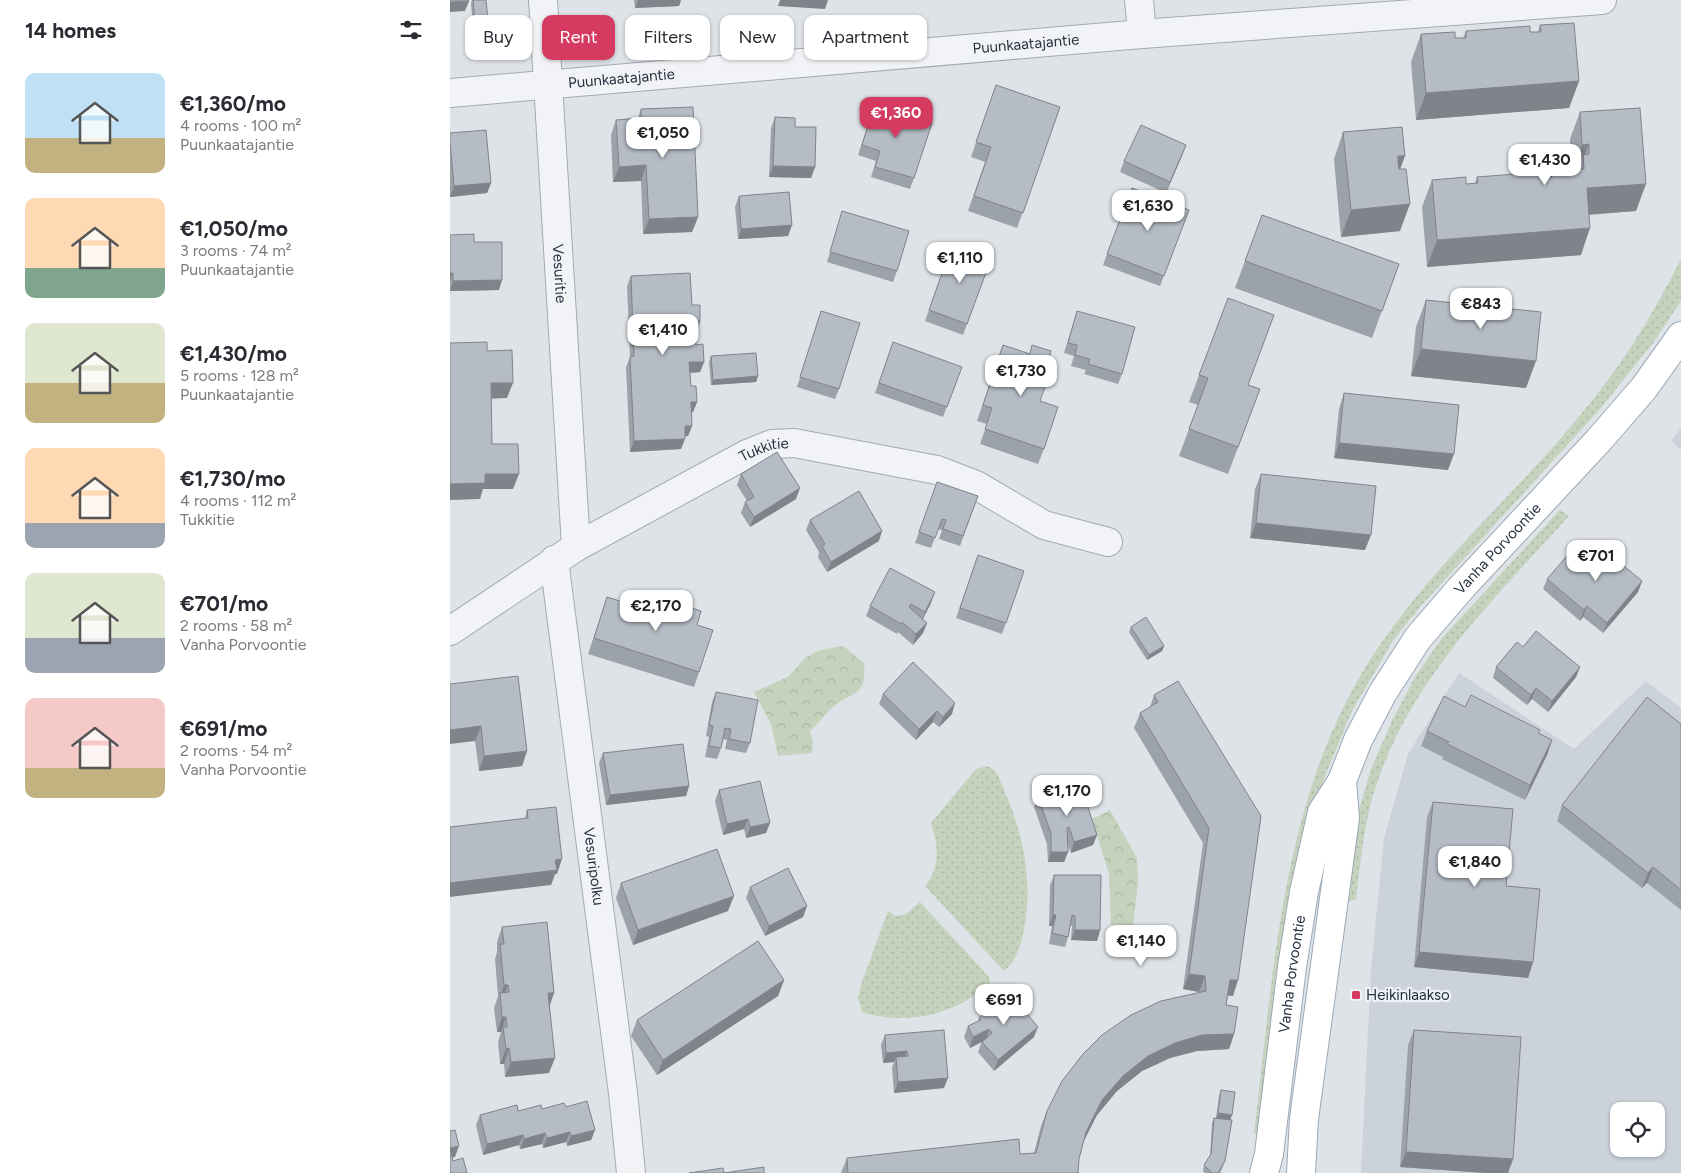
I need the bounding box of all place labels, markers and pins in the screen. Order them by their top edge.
pin: €1,360 [855,96,937,139]
pin: €1,050 [622,116,704,159]
pin: €1,430 [1504,144,1586,186]
pin: €1,630 [1107,190,1189,232]
pin: €1,110 [919,242,1001,284]
pin: €843 [1451,288,1511,330]
pin: €1,410 [622,314,704,356]
pin: €1,730 [980,354,1062,397]
pin: €701 [1566,540,1626,582]
pin: €2,170 [615,590,697,632]
pin: €1,170 [1026,774,1108,817]
pin: €1,840 [1434,846,1516,888]
pin: €1,140 [1100,924,1182,967]
pin: €691 [974,984,1034,1026]
place label: Heikinlaakso [1366,986,1450,1004]
marker: Heikinlaakso [1350,989,1362,1001]

